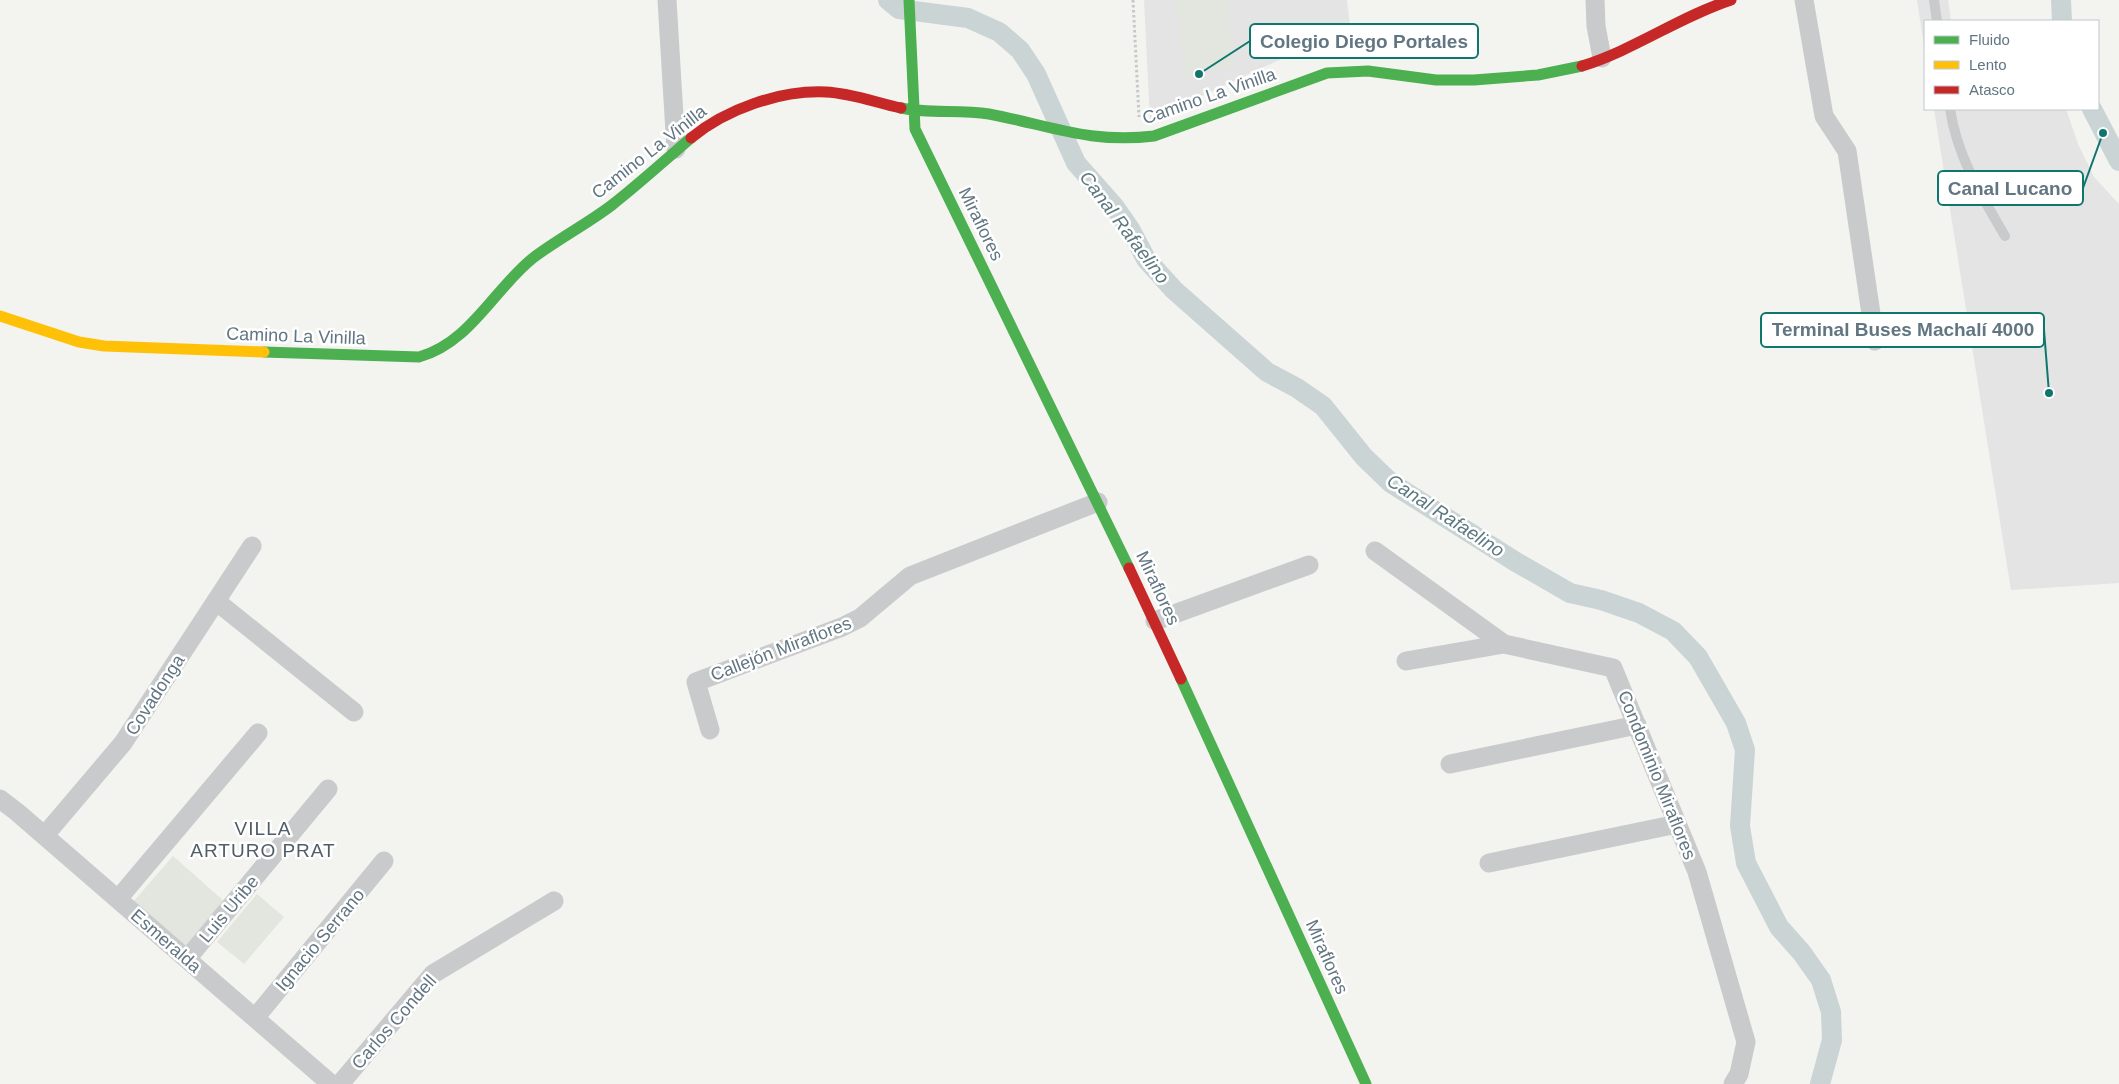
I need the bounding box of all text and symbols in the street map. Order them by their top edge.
legend [1924,20,2099,110]
callout: Colegio Diego Portales [1250,24,1478,58]
text: Colegio Diego Portales [1260,31,1468,52]
text: Fluido [1969,31,2010,48]
text: Lento [1969,56,2007,73]
street label: Camino La Vinilla [1140,63,1279,128]
text: Atasco [1969,81,2015,98]
street label: Camino La Vinilla [588,100,711,203]
water label: Canal Rafaelino [1076,167,1174,288]
callout: Canal Lucano [1938,171,2083,205]
text: Canal Lucano [1948,178,2072,199]
street label: Miraflores [955,184,1007,264]
callout: Terminal Buses Machalí 4000 [1761,313,2044,347]
text: Terminal Buses Machalí 4000 [1772,319,2034,340]
street label: Camino La Vinilla [226,324,367,348]
water label: Canal Rafaelino [1383,470,1508,561]
street label: Miraflores [1132,548,1184,628]
street label: Callejón Miraflores [708,613,854,685]
street label: Covadonga [122,650,189,739]
street label: Condominio Miraflores [1614,688,1700,862]
district label: VILLA ARTURO PRAT [190,818,336,861]
street label: Luis Uribe [195,872,263,946]
street label: Ignacio Serrano [271,885,369,995]
street label: Esmeralda [127,905,206,977]
street label: Miraflores [1302,917,1352,997]
street label: Carlos Condell [348,971,440,1073]

